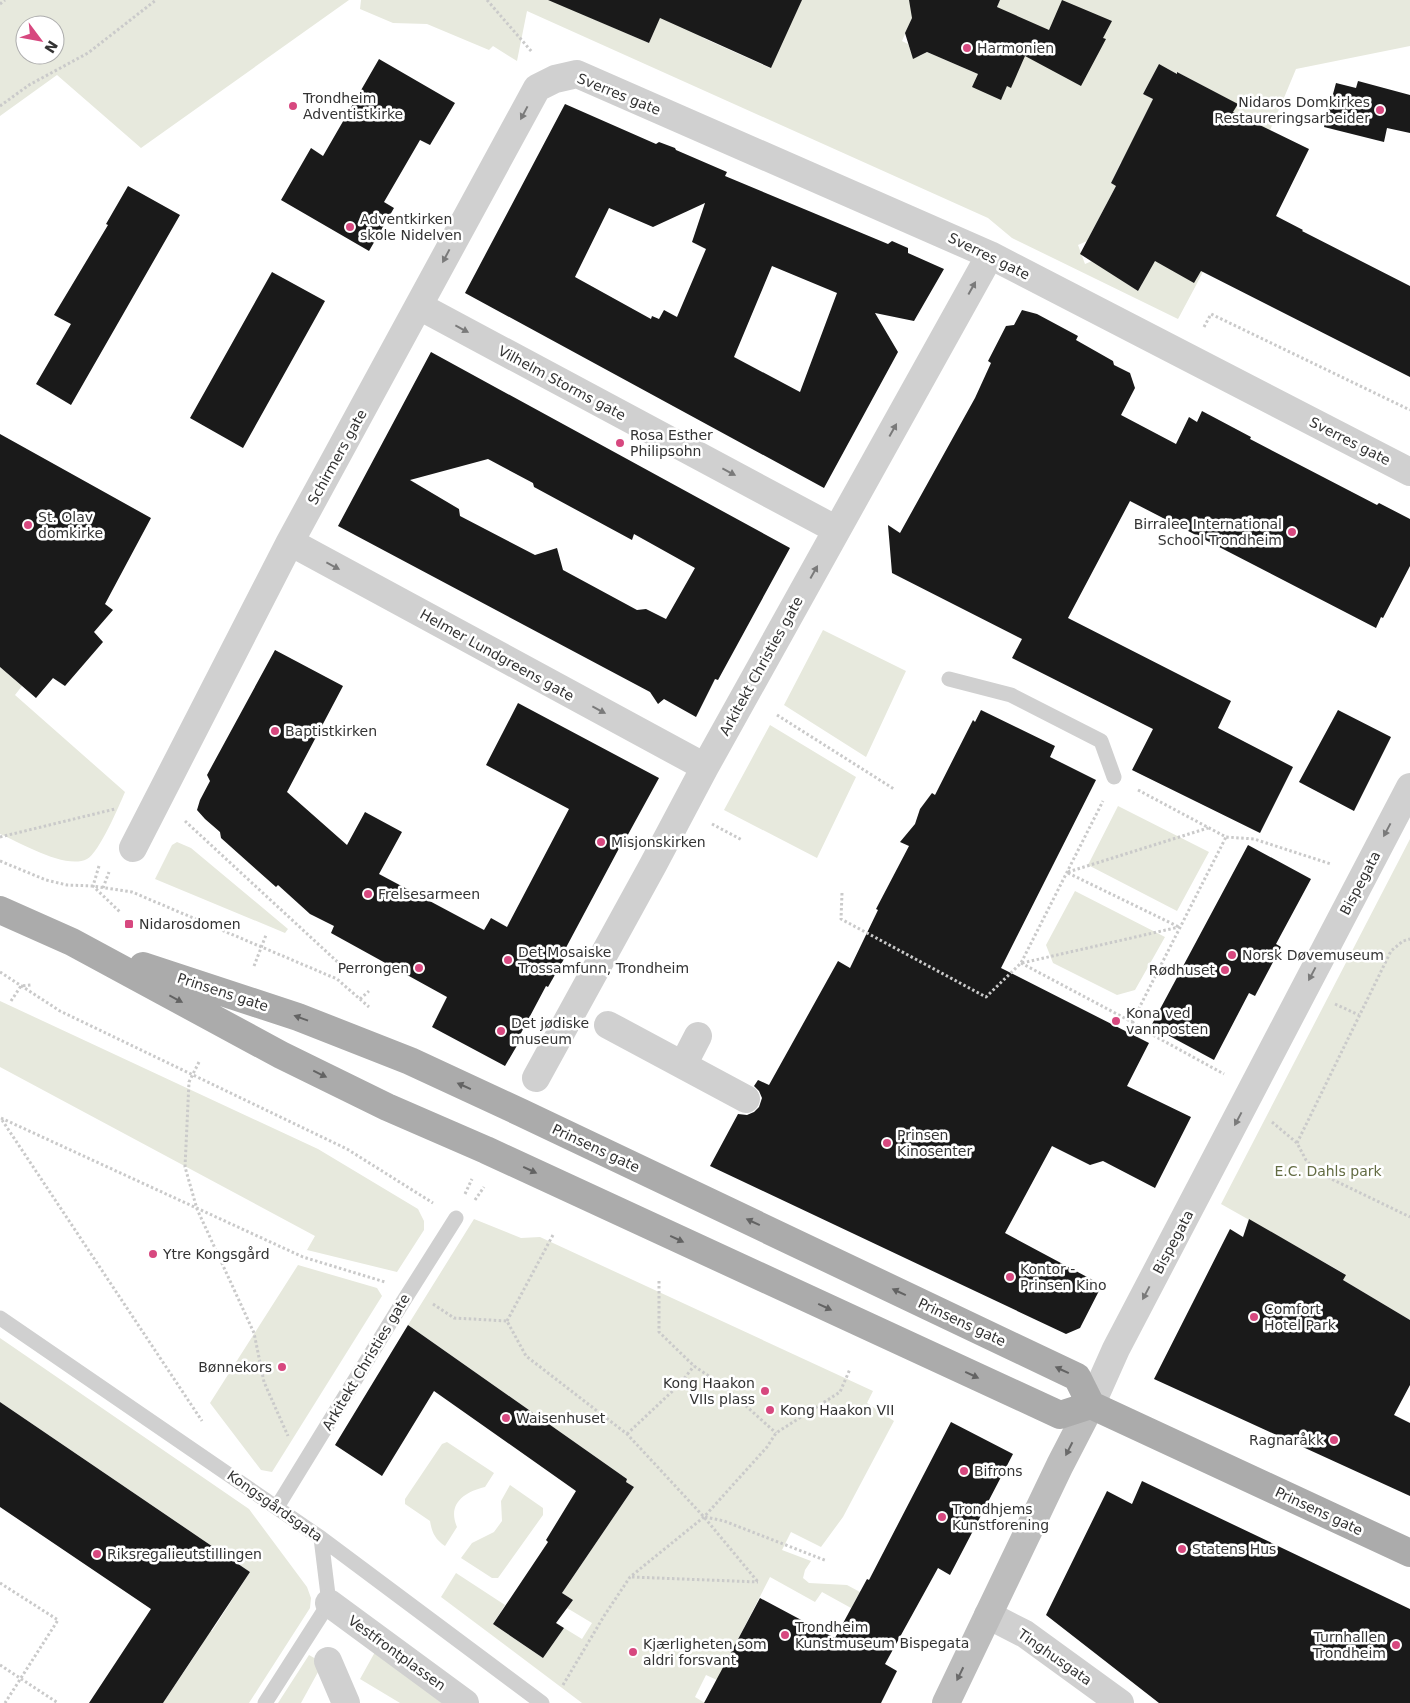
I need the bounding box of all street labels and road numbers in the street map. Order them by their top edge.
street label: Sverres gate [575,70,663,118]
street label: Sverres gate [946,229,1032,283]
street label: Vilhelm Storms gate [496,343,628,423]
street label: Schirmers gate [304,407,370,507]
street label: Sverres gate [1307,414,1393,468]
street label: Arkitekt Christies gate [716,594,806,738]
street label: Helmer Lundgreens gate [417,606,577,704]
street label: Bispegata [1337,848,1383,918]
street label: Prinsens gate [175,970,271,1014]
street label: Prinsens gate [550,1121,642,1175]
street label: Bispegata [1150,1207,1196,1277]
street label: Arkitekt Christies gate [319,1291,413,1433]
street label: Prinsens gate [916,1295,1008,1349]
street label: Kongsgårdsgata [224,1467,326,1545]
street label: Prinsens gate [1273,1484,1365,1538]
street label: Vestfrontplassen [345,1612,449,1694]
street label: Tinghusgata [1014,1625,1095,1688]

